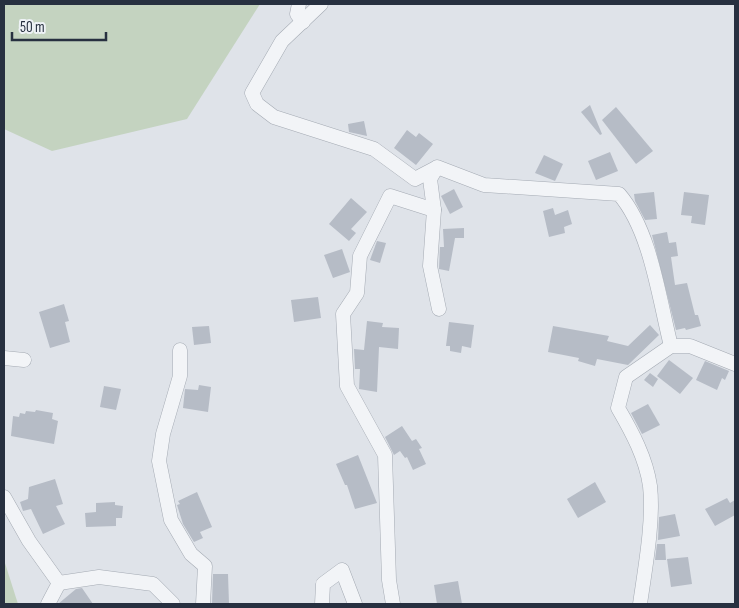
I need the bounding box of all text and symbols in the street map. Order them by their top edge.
scale bar [12,10,106,42]
text: 50 m [20,18,45,37]

